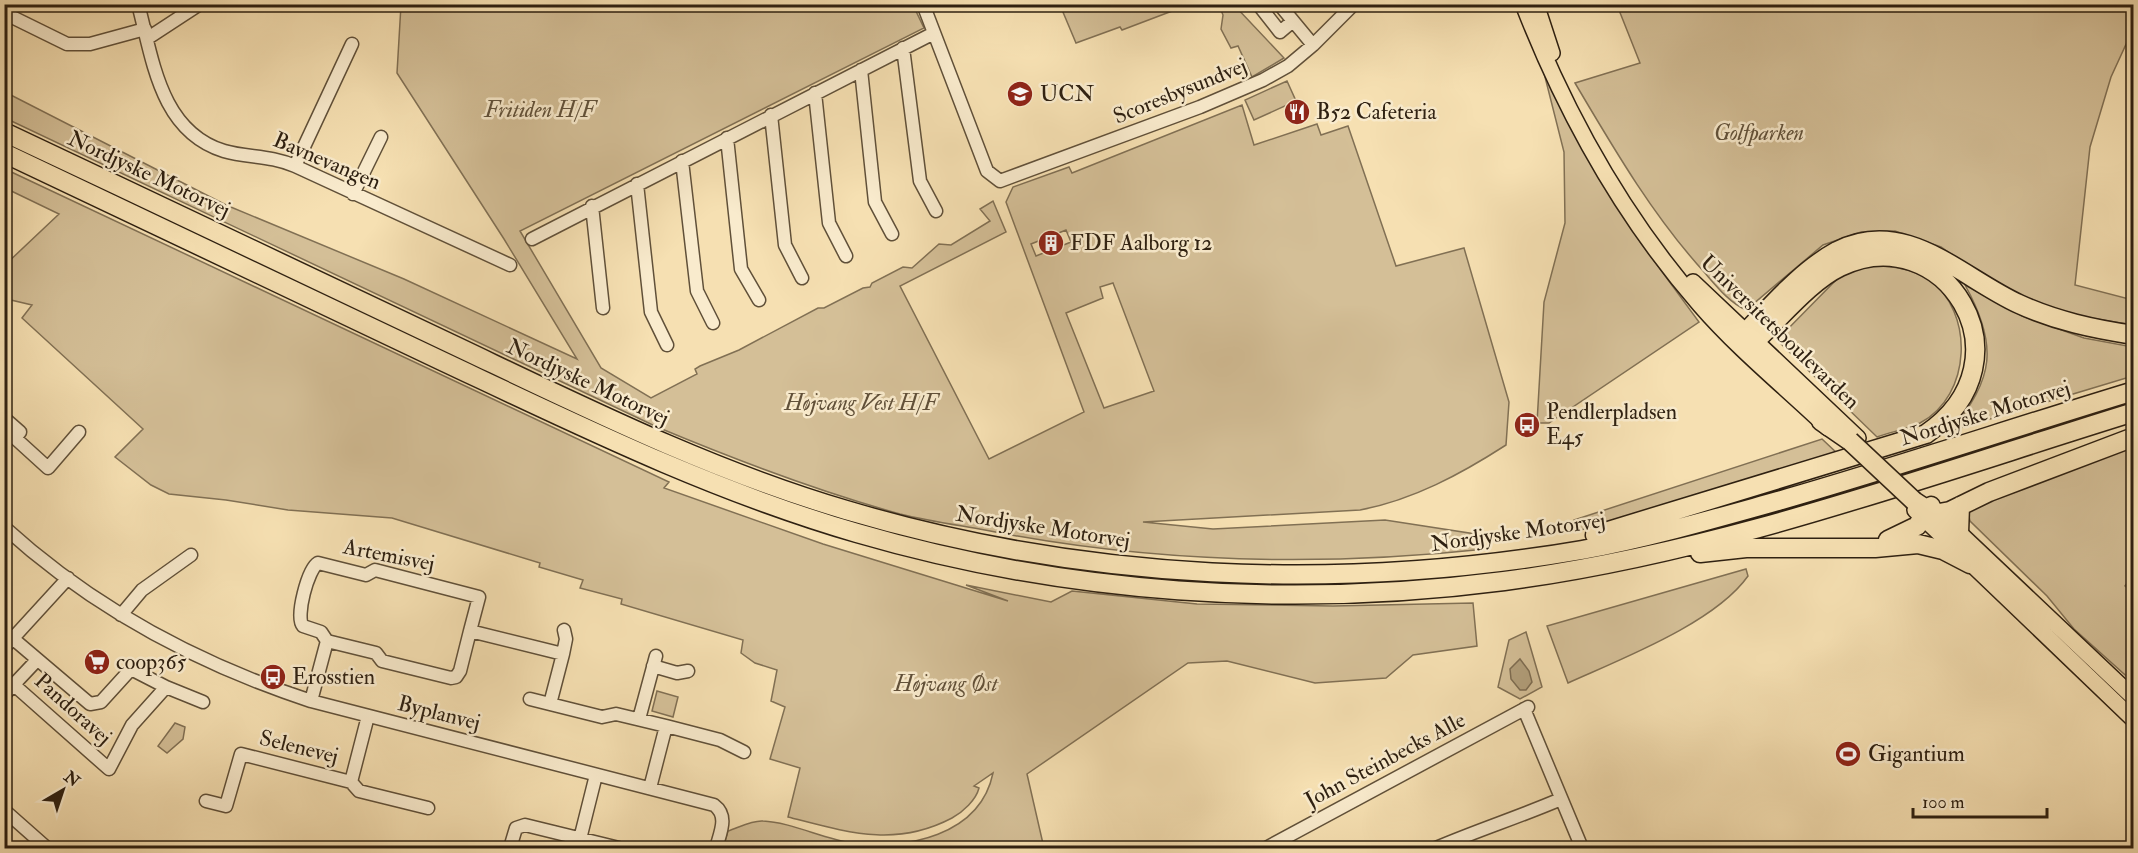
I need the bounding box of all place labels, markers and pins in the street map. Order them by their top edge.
school or university icon: UCN [1005,79,1035,109]
place label: UCN [1040,80,1094,108]
restaurant icon: B52 Cafeteria [1282,97,1312,127]
place label: B52 Cafeteria [1316,98,1437,126]
building icon: FDF Aalborg 12 [1036,228,1066,258]
place label: FDF Aalborg 12 [1070,229,1212,257]
place label: Pendlerpladsen E45 [1546,398,1677,451]
bus stop icon: Pendlerpladsen E45 [1512,410,1542,440]
supermarket icon: coop365 [82,647,112,677]
place label: coop365 [116,648,187,677]
bus stop icon: Erosstien [258,662,288,692]
place label: Erosstien [292,663,375,691]
sports icon: Gigantium [1833,739,1863,769]
place label: Gigantium [1868,740,1965,768]

